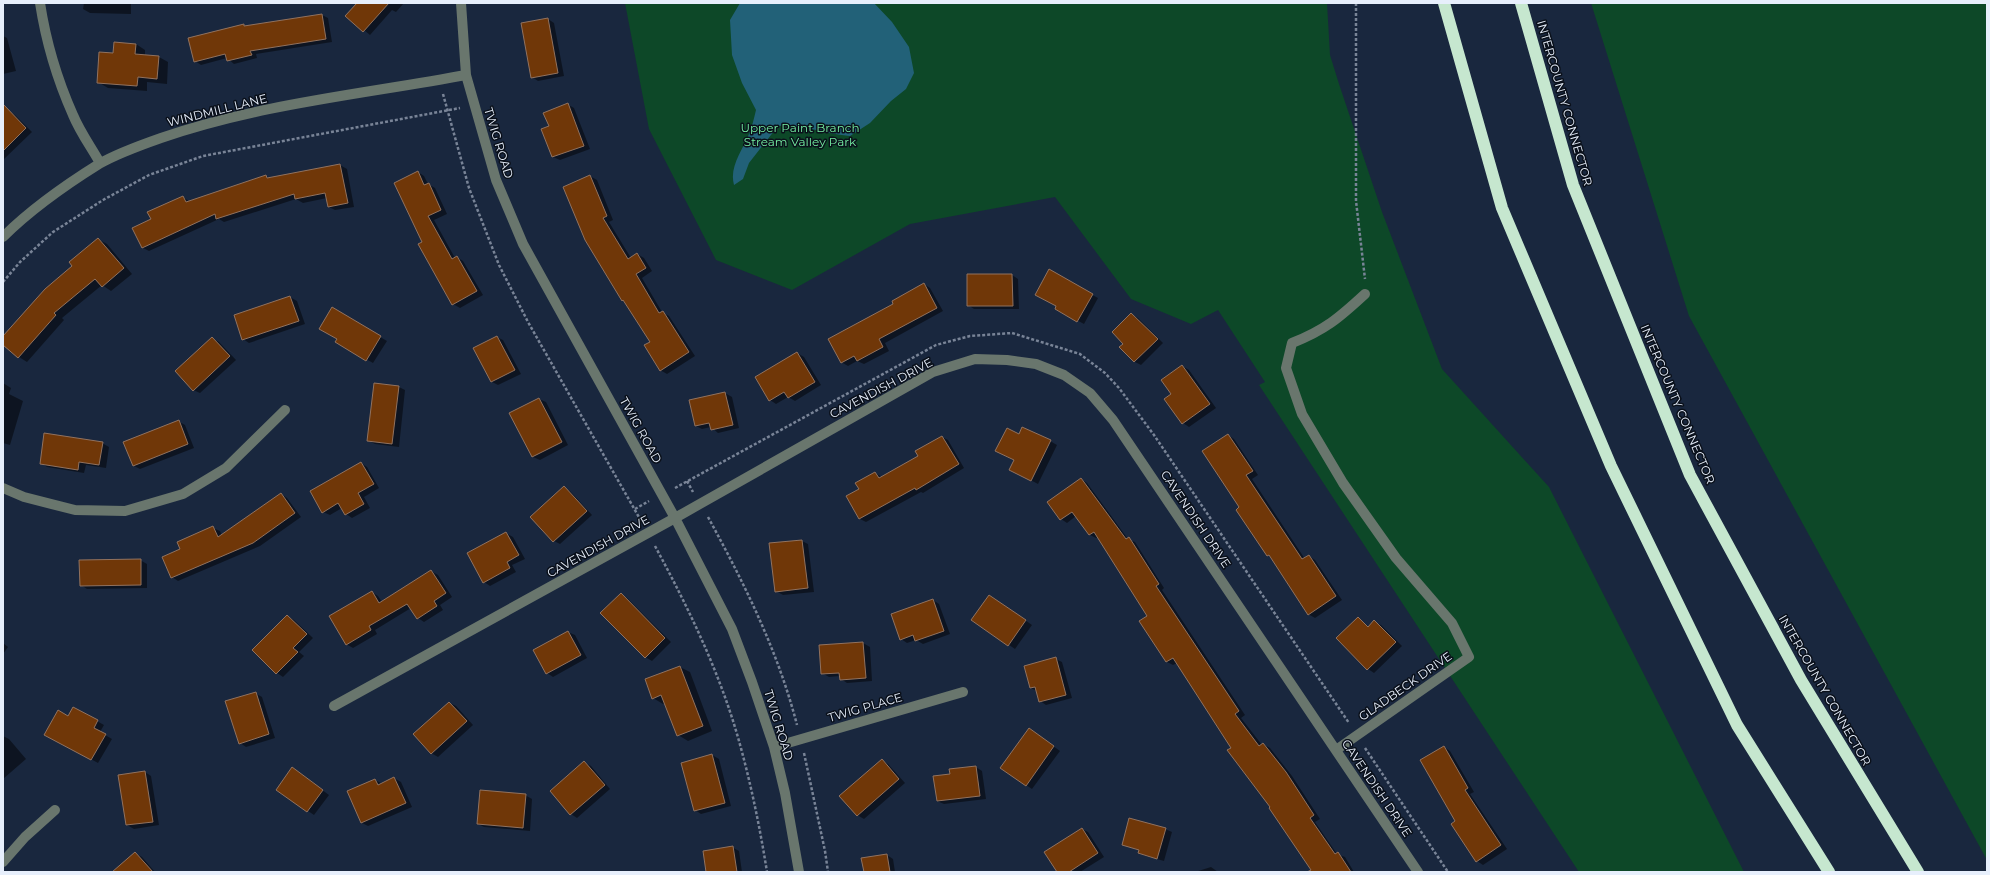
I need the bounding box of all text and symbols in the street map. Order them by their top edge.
street label: INTERCOUNTY CONNECTOR [1534,19,1596,188]
street label: WINDMILL LANE [166,90,268,130]
street label: TWIG ROAD [481,106,517,180]
park label: Upper Paint Branch Stream Valley Park [740,120,860,149]
street label: INTERCOUNTY CONNECTOR [1638,322,1719,486]
street label: CAVENDISH DRIVE [827,354,935,422]
street label: TWIG ROAD [617,394,665,466]
street label: CAVENDISH DRIVE [1158,467,1234,571]
street label: CAVENDISH DRIVE [544,512,652,580]
street label: INTERCOUNTY CONNECTOR [1776,612,1875,768]
street label: GLADBECK DRIVE [1355,648,1455,724]
street label: TWIG ROAD [761,688,797,762]
street label: TWIG PLACE [826,689,904,725]
street label: CAVENDISH DRIVE [1339,736,1415,840]

